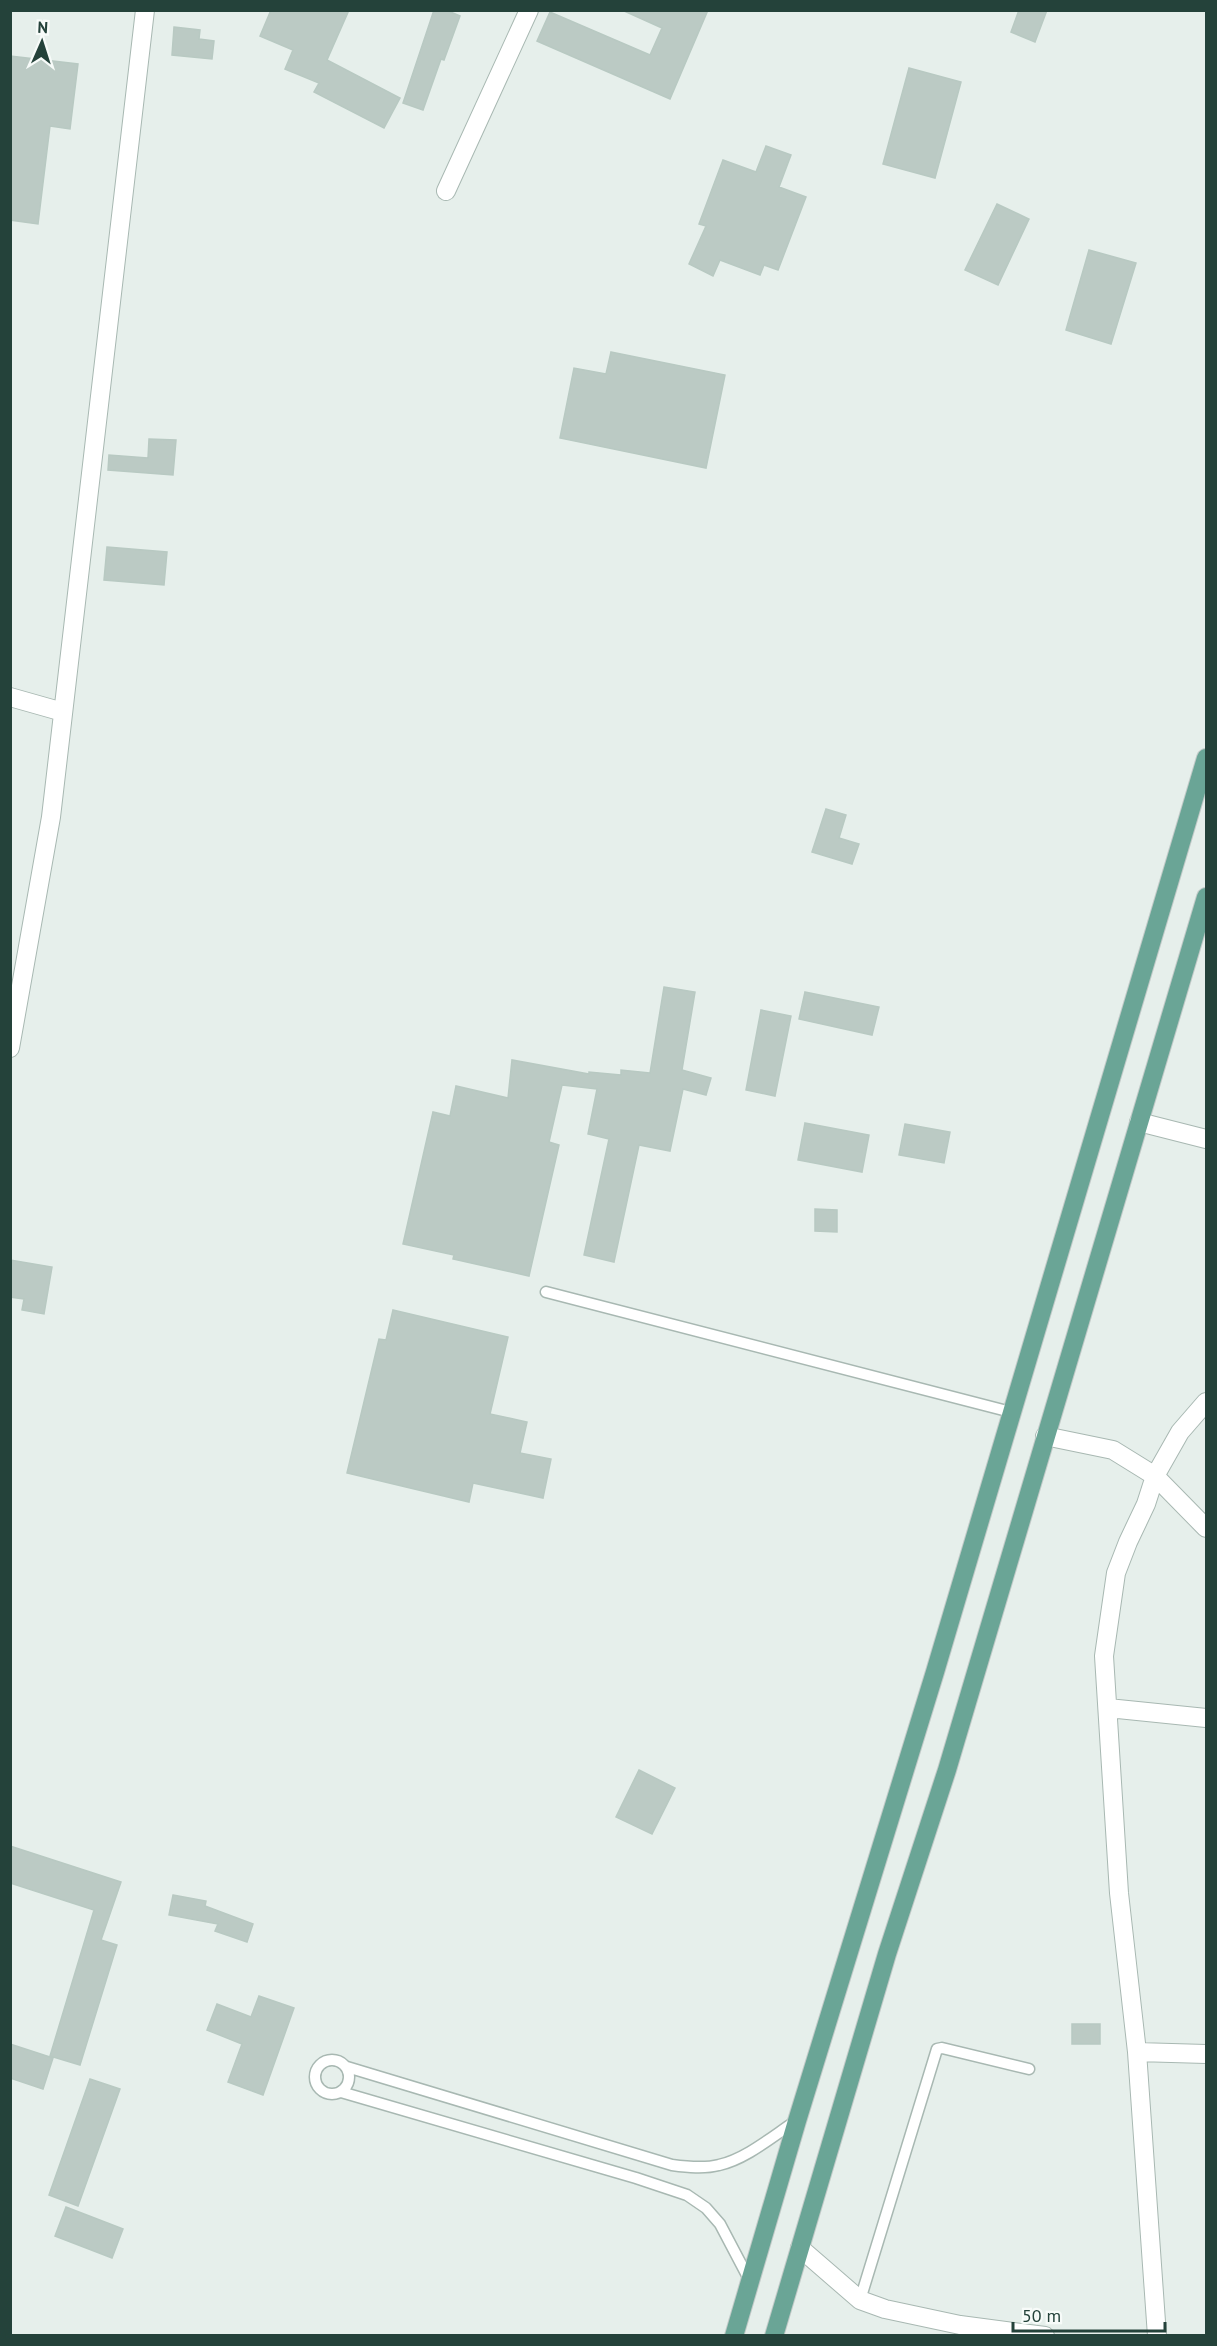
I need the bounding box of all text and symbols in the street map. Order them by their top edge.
north arrow [12,12,72,72]
text: N [37,17,49,37]
scale bar [1013,2295,1164,2333]
text: 50 m [1022,2304,1061,2327]

